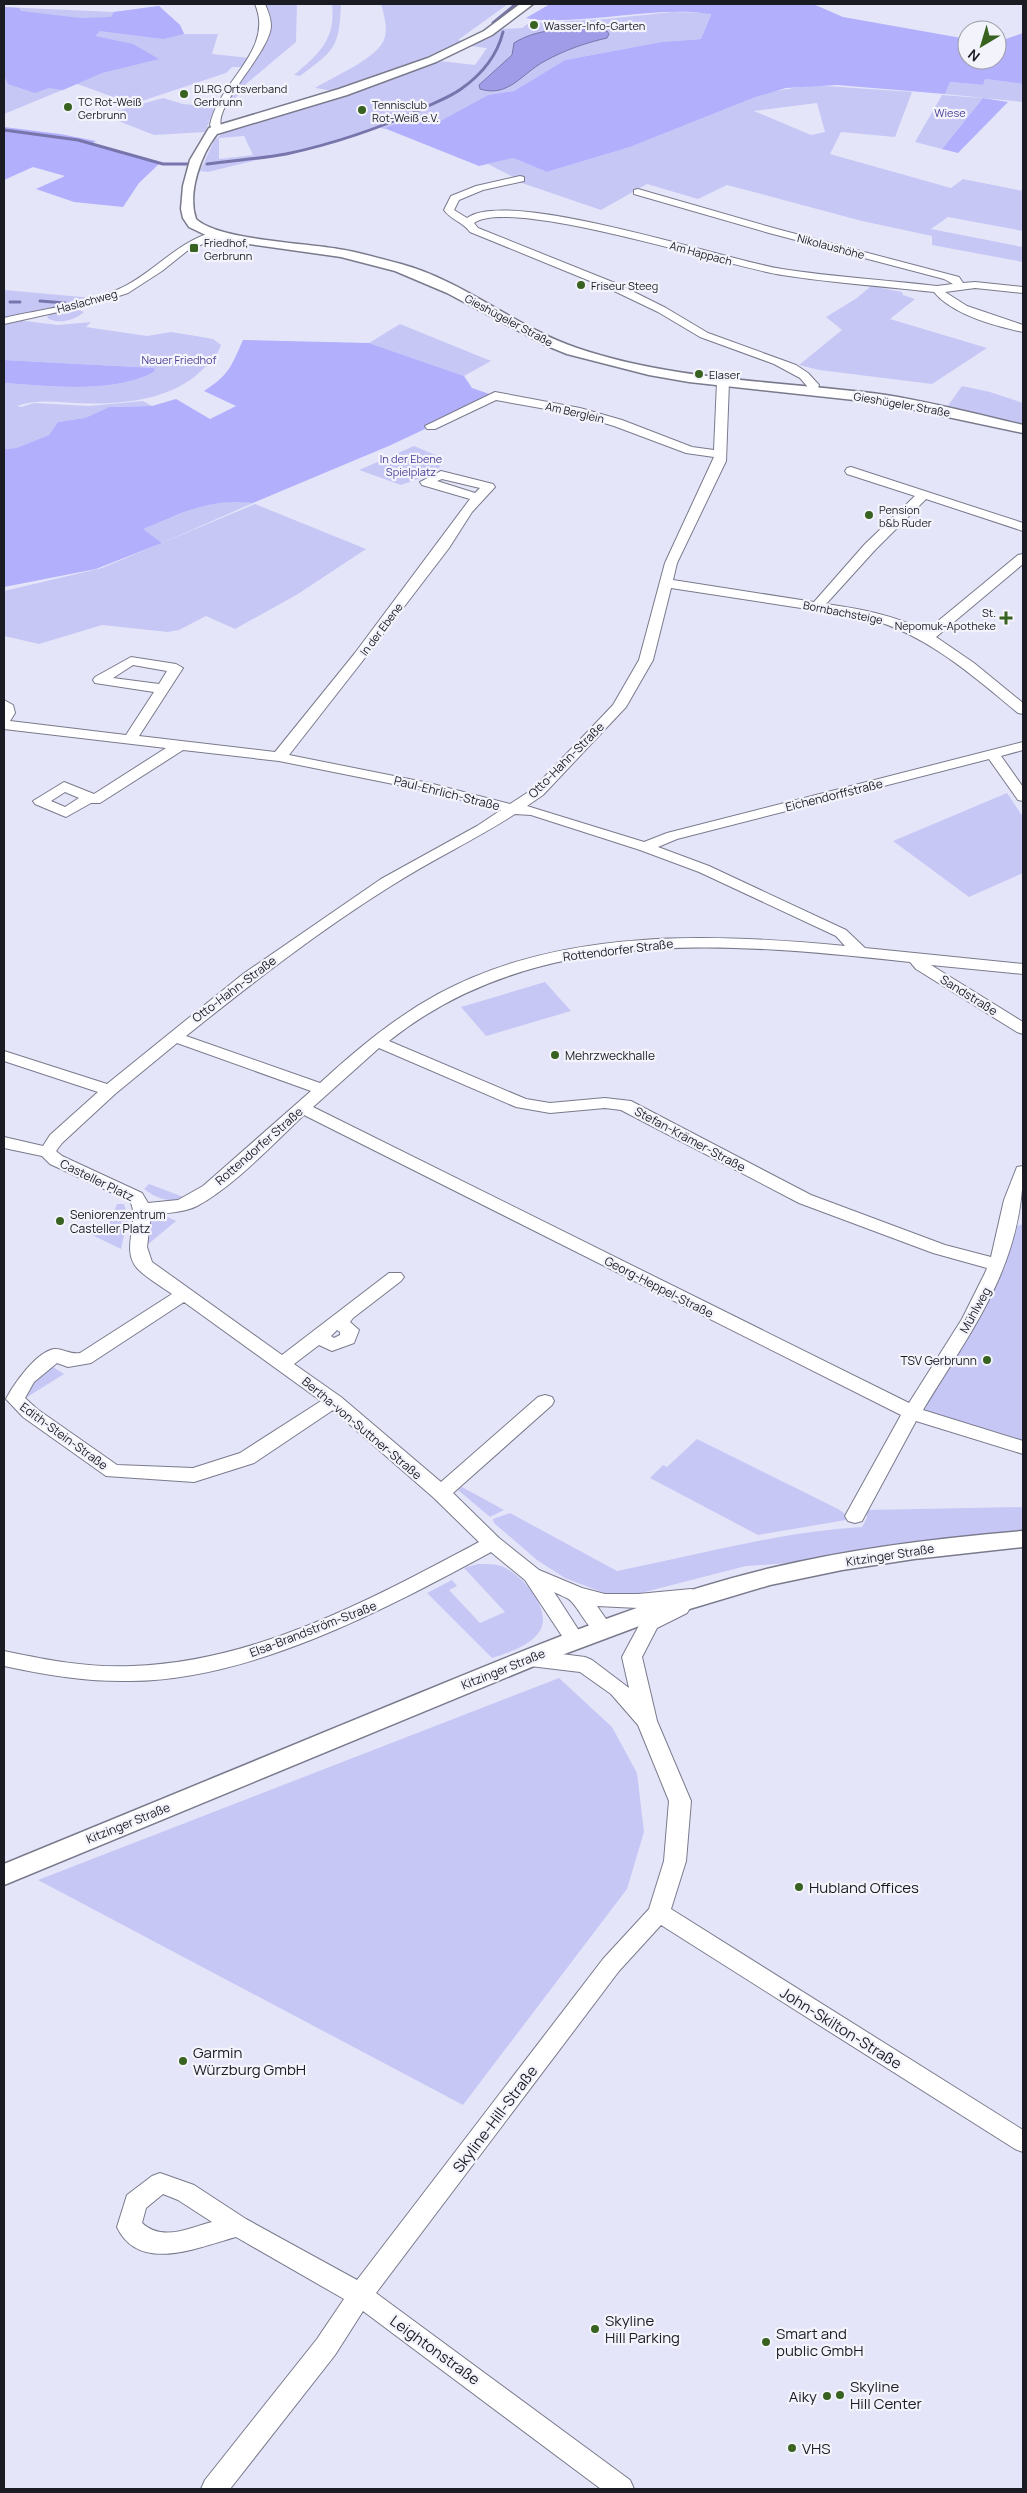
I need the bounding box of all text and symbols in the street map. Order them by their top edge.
place label: Wasser-Info-Garten [544,18,645,33]
marker: Wasser-Info-Garten [528,19,540,31]
north arrow [957,20,1007,70]
text: N [964,45,984,66]
place label: DLRG Ortsverband Gerbrunn [194,81,287,109]
marker: DLRG Ortsverband Gerbrunn [178,88,190,100]
place label: TC Rot-Weiß Gerbrunn [78,94,142,122]
place label: Tennisclub Rot-Weiß e.V. [372,97,439,125]
marker: TC Rot-Weiß Gerbrunn [62,101,74,113]
marker: Tennisclub Rot-Weiß e.V. [356,104,368,116]
park label: Wiese [934,105,966,120]
street label: Nikolaushöhe [796,230,867,262]
place label: Friedhof, Gerbrunn [204,235,252,263]
street label: Am Happach [668,237,734,269]
marker: Friedhof, Gerbrunn [188,242,200,254]
place label: Friseur Steeg [591,278,658,293]
marker: Friseur Steeg [575,279,587,291]
street label: Haslachweg [55,286,119,316]
street label: Gieshügeler Straße [462,290,556,350]
park label: Neuer Friedhof [141,352,217,367]
place label: Elaser [709,367,740,382]
marker: Elaser [693,368,705,380]
street label: Gieshügeler Straße [853,388,952,420]
street label: Am Berglein [544,398,606,426]
park label: In der Ebene Spielplatz [380,451,443,479]
place label: Pension b&b Ruder [879,502,932,530]
marker: Pension b&b Ruder [863,509,875,521]
street label: Bornbachsteige [802,597,885,627]
street label: In der Ebene [356,599,406,658]
place label: St. Nepomuk-Apotheke [895,605,997,633]
marker: St. Nepomuk-Apotheke [1000,612,1012,624]
street label: Otto-Hahn-Straße [524,718,608,802]
street label: Paul-Ehrlich-Straße [392,772,502,814]
street label: Eichendorffstraße [783,775,885,815]
street label: Rottendorfer Straße [562,935,674,965]
street label: Otto-Hahn-Straße [189,952,279,1026]
street label: Sandstraße [937,971,1001,1019]
place label: Mehrzweckhalle [565,1047,655,1064]
marker: Mehrzweckhalle [549,1049,561,1061]
street label: Rottendorfer Straße [212,1103,306,1189]
street label: Stefan-Krämer-Straße [632,1103,748,1175]
street label: Casteller Platz [57,1155,137,1205]
place label: Seniorenzentrum Casteller Platz [70,1206,166,1237]
marker: Seniorenzentrum Casteller Platz [54,1215,66,1227]
street label: Georg-Heppel-Straße [602,1252,716,1322]
street label: Mühlweg [955,1284,995,1336]
place label: TSV Gerbrunn [900,1352,977,1369]
marker: TSV Gerbrunn [981,1354,993,1366]
street label: Bertha-von-Suttner-Straße [299,1373,425,1483]
street label: Edith-Stein-Straße [17,1398,111,1474]
street label: Kitzinger Straße [845,1540,935,1570]
street label: Elsa-Brandström-Straße [247,1597,379,1661]
street label: Kitzinger Straße [459,1644,547,1694]
street label: Kitzinger Straße [84,1798,172,1848]
place label: Hubland Offices [809,1877,919,1898]
marker: Hubland Offices [793,1881,805,1893]
street label: John-Skilton-Straße [776,1982,906,2074]
place label: Garmin Würzburg GmbH [193,2042,306,2080]
marker: Garmin Würzburg GmbH [177,2055,189,2067]
street label: Skyline-Hill-Straße [448,2061,542,2177]
street label: Leightonstraße [386,2310,484,2390]
place label: Skyline Hill Parking [605,2310,680,2348]
marker: Skyline Hill Parking [589,2323,601,2335]
place label: Smart and public GmbH [776,2323,863,2361]
marker: Smart and public GmbH [760,2336,772,2348]
place label: Skyline Hill Center [850,2376,922,2414]
place label: Aiky [789,2386,817,2407]
marker: Skyline Hill Center [834,2389,846,2401]
marker: Aiky [821,2390,833,2402]
place label: VHS [802,2438,831,2459]
marker: VHS [786,2442,798,2454]

